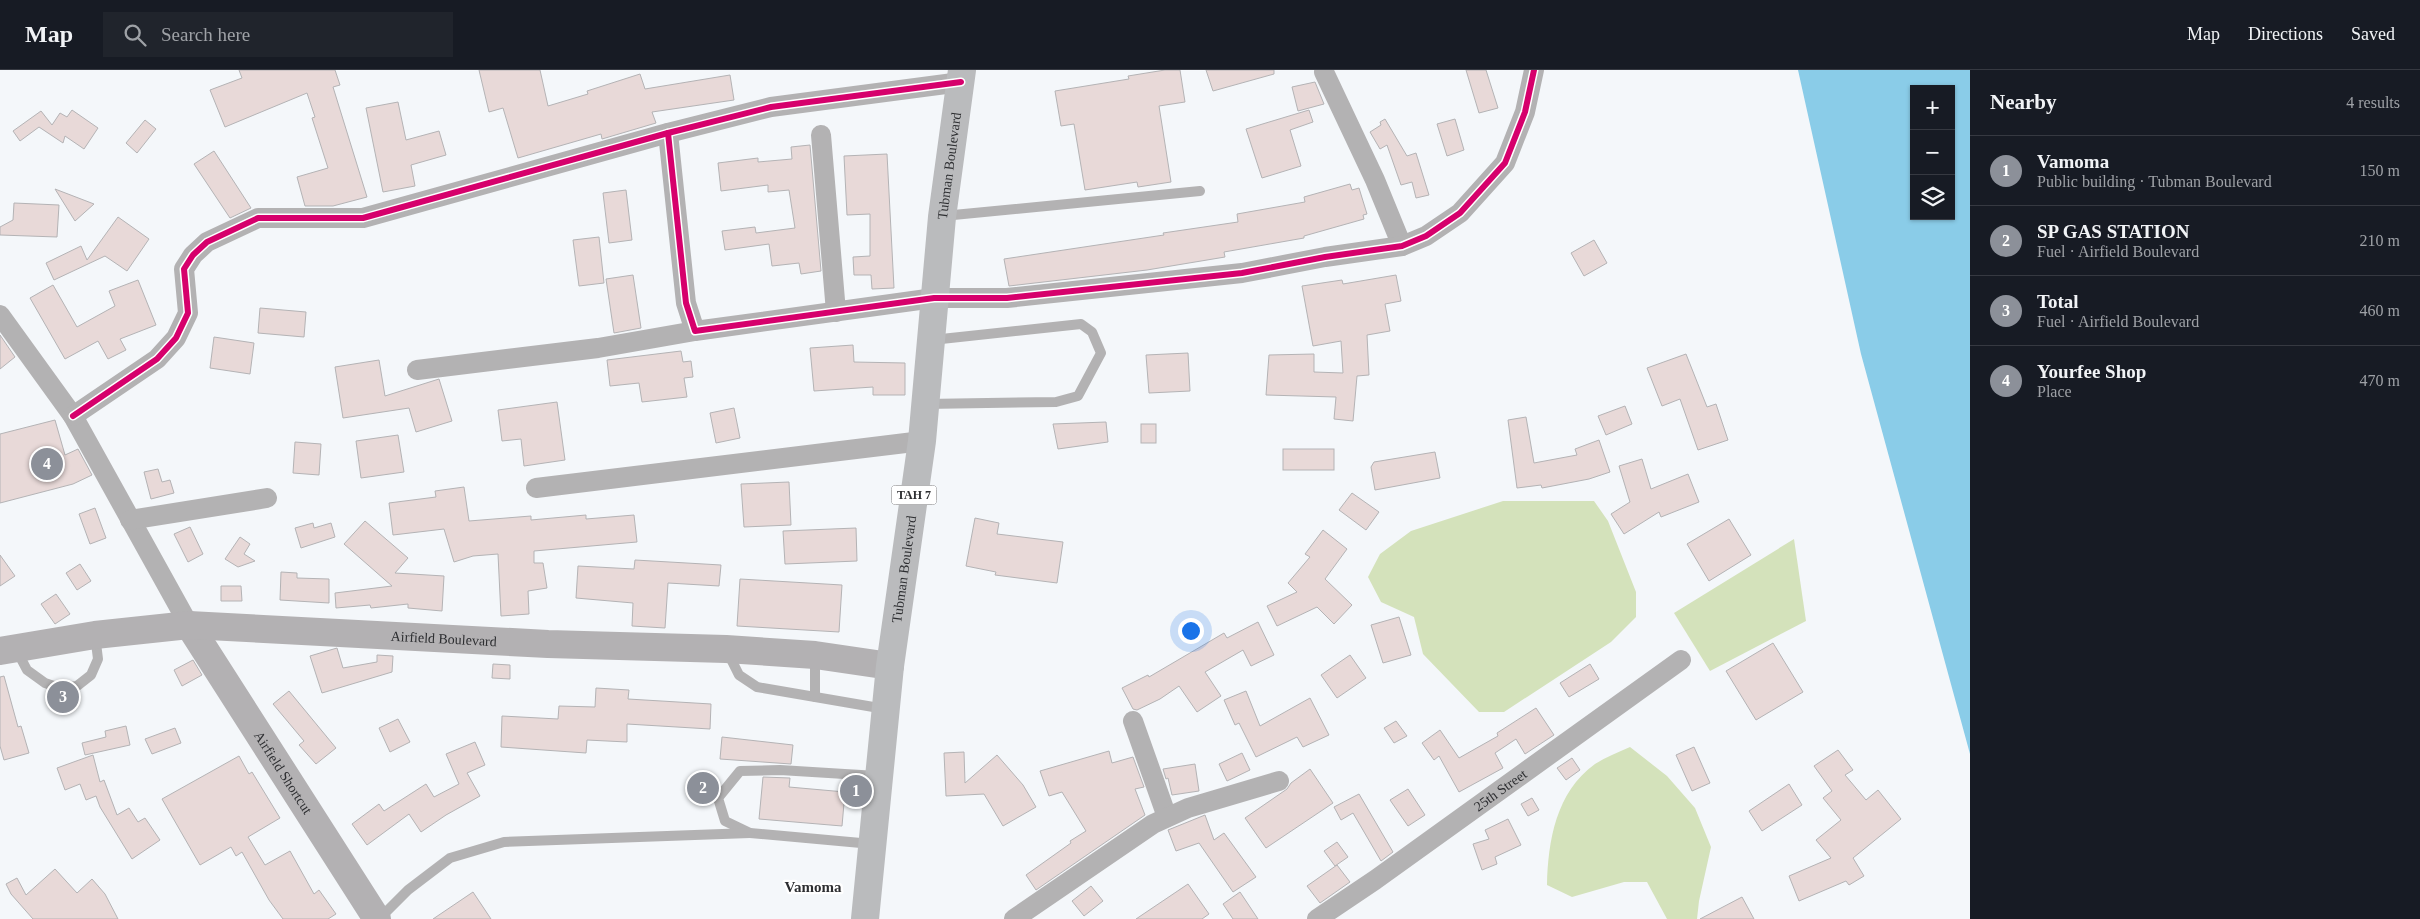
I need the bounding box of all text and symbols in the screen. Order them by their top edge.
search box [103,12,453,57]
text: Map [25,21,73,47]
icon: search [121,21,149,49]
text: Search here [161,24,250,45]
text: Map [2187,24,2220,44]
text: Directions [2248,24,2323,44]
text: Saved [2351,24,2395,44]
map controls [1910,85,1955,220]
button: + [1910,85,1955,130]
text: Nearby [1990,90,2057,114]
text: 4 results [2346,94,2400,111]
street label: Tubman Boulevard [935,111,964,220]
button: − [1910,130,1955,175]
text: Vamoma [2037,151,2109,172]
text: 1 [2002,162,2010,179]
text: 150 m [2360,162,2400,179]
text: Public building · Tubman Boulevard [2037,173,2272,190]
button: layers [1910,175,1955,220]
text: SP GAS STATION [2037,221,2189,242]
text: 2 [2002,232,2010,249]
text: 210 m [2360,232,2400,249]
text: Fuel · Airfield Boulevard [2037,243,2199,260]
text: Total [2037,291,2079,312]
text: 3 [2002,302,2010,319]
text: 460 m [2360,302,2400,319]
text: Fuel · Airfield Boulevard [2037,313,2199,330]
text: Yourfee Shop [2037,361,2146,382]
text: 4 [2002,372,2010,389]
text: 470 m [2360,372,2400,389]
text: Place [2037,383,2072,400]
pin: 4 [31,445,63,483]
road number: TAH 7 [892,486,936,504]
street label: Tubman Boulevard [889,515,919,624]
your location [1178,618,1204,644]
street label: Airfield Boulevard [390,629,497,649]
pin: 3 [47,678,79,716]
street label: Airfield Shortcut [251,729,315,817]
street label: 25th Street [1471,766,1530,814]
pin: 2 [687,769,719,807]
pin: 1 [840,772,872,810]
district label: Vamoma [785,879,842,895]

